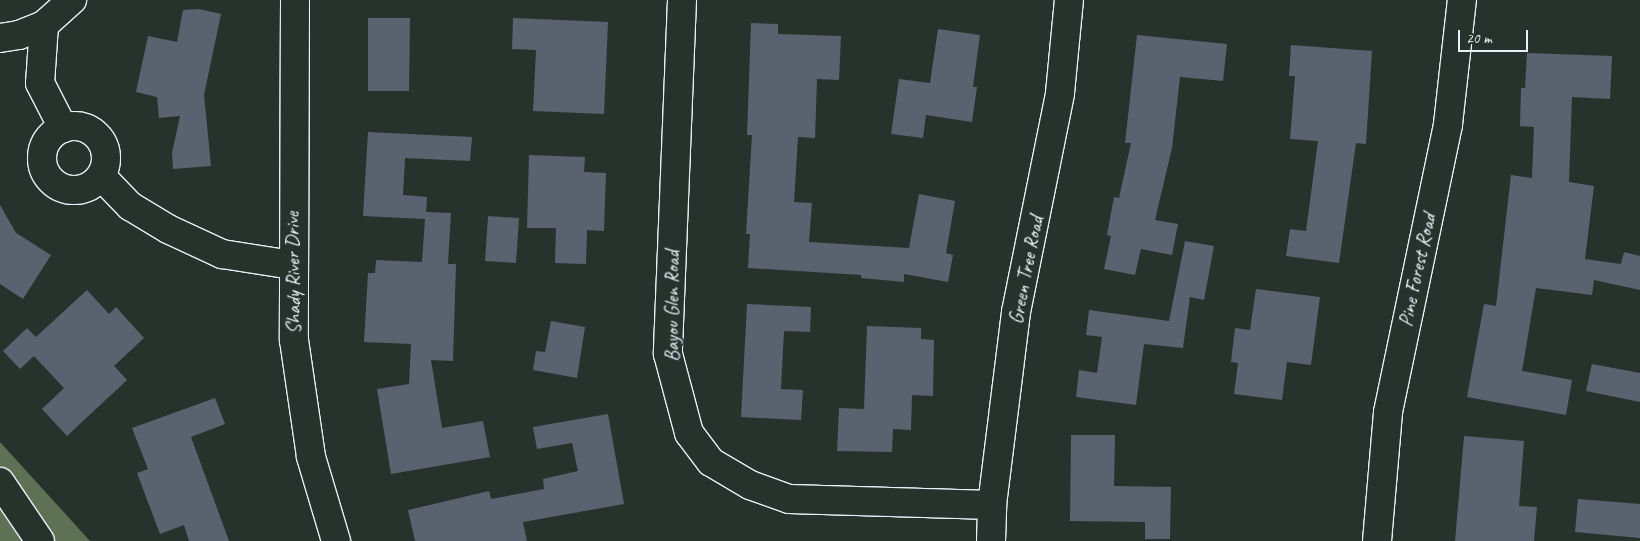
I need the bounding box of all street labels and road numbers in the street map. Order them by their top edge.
street label: Shady River Drive [280,211,306,335]
street label: Pine Forest Road [1393,211,1441,329]
street label: Green Tree Road [1004,214,1048,326]
street label: Bayou Glen Road [660,250,684,362]

